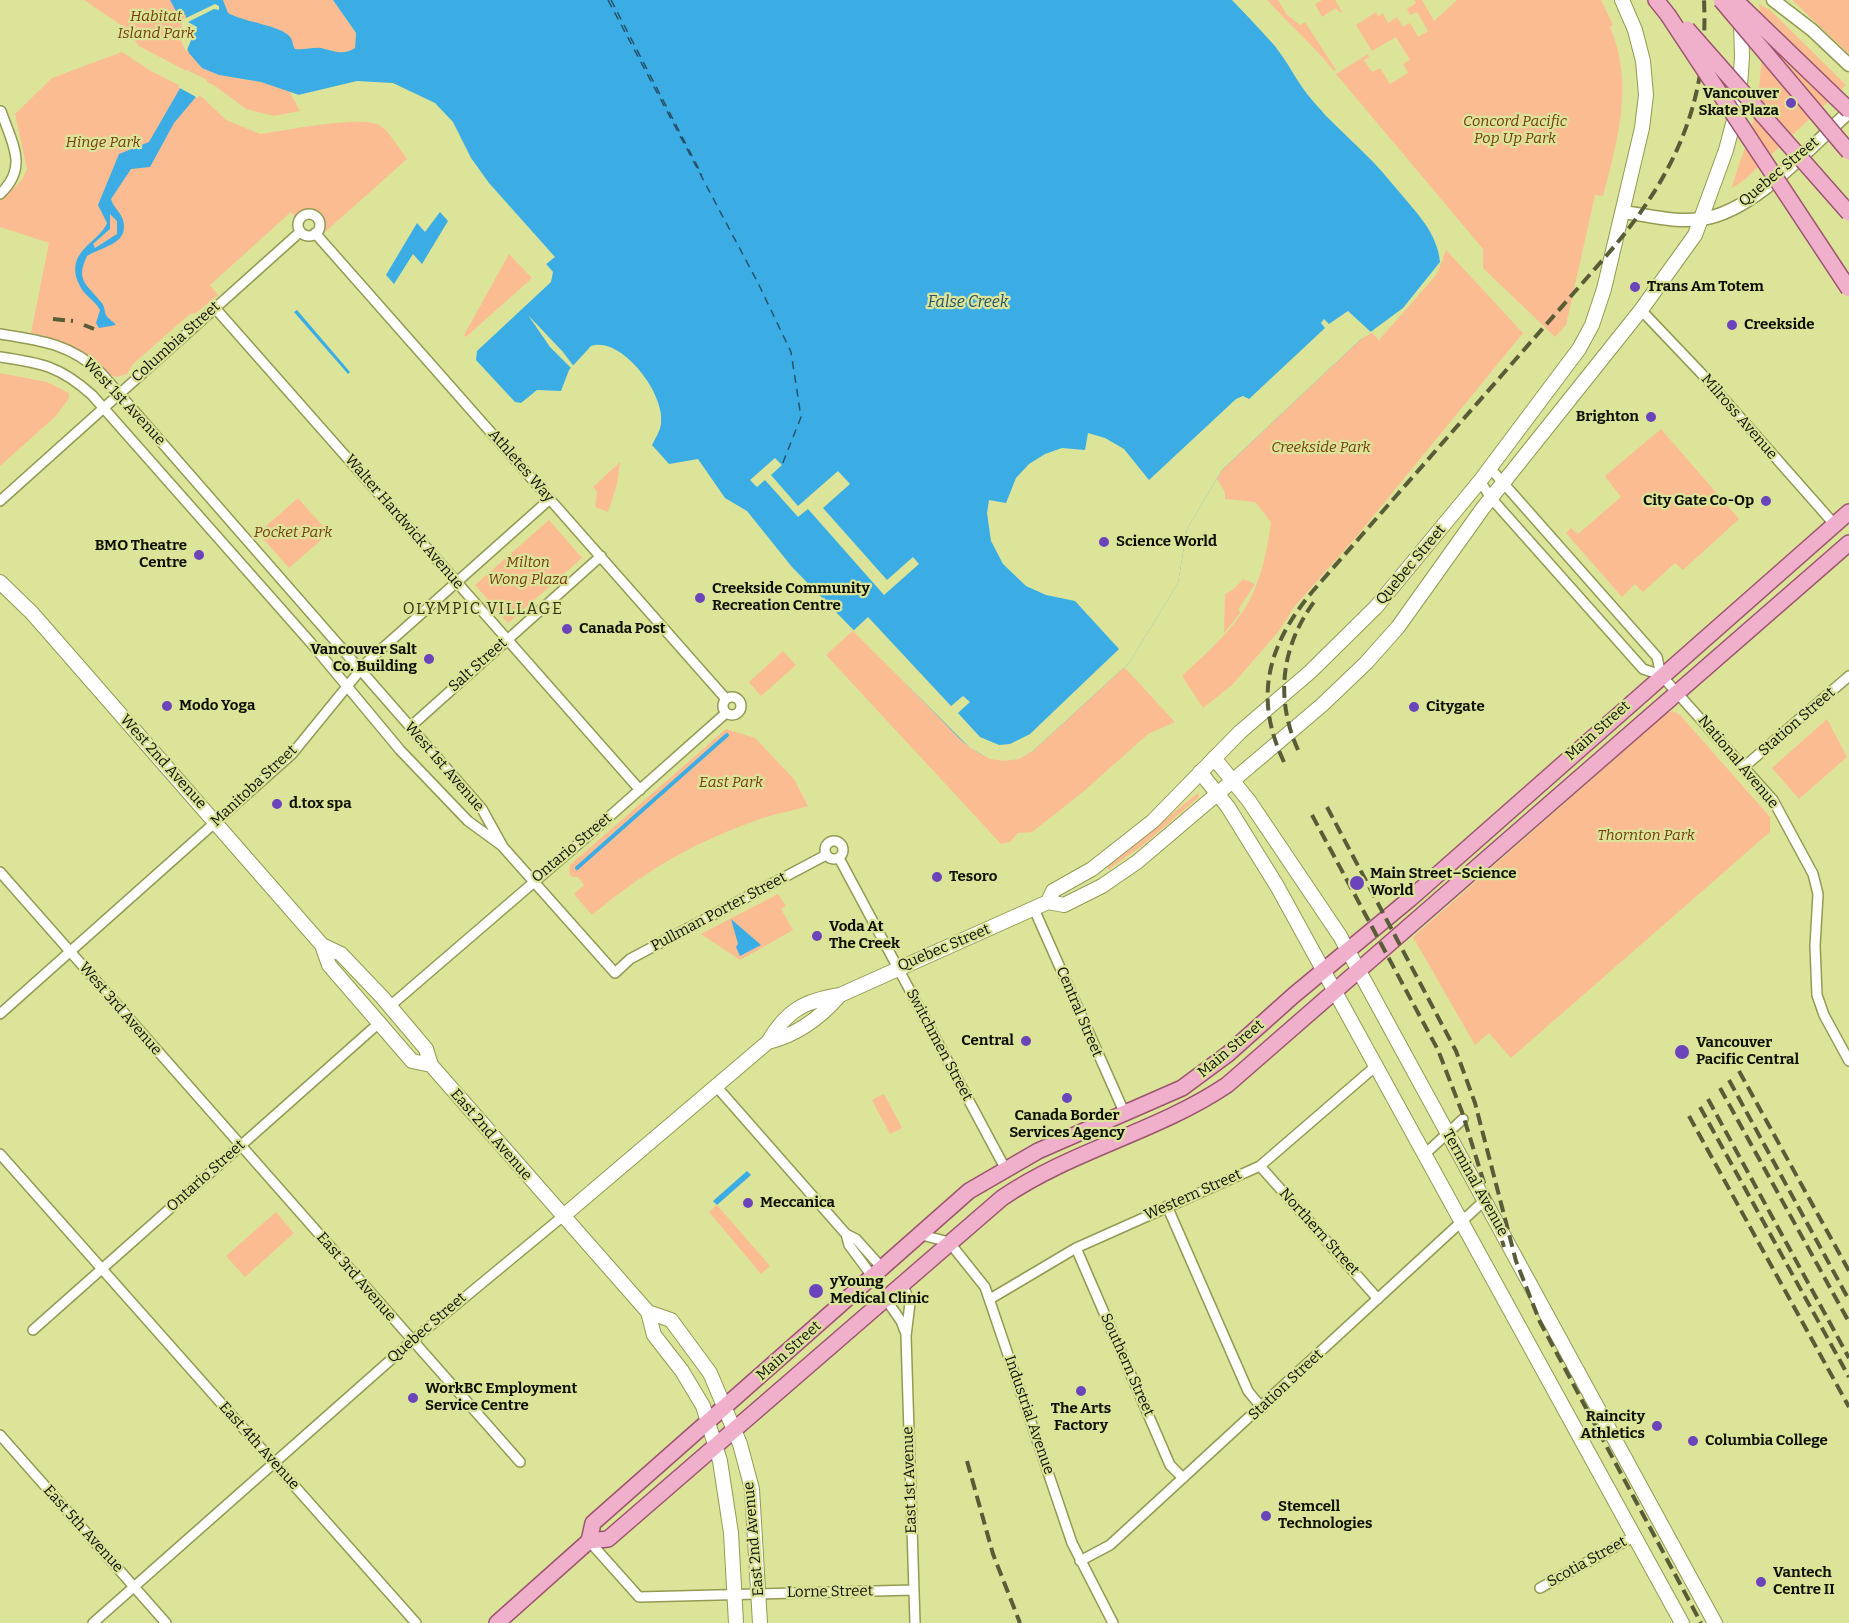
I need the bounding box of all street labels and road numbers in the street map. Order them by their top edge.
street label: Quebec Street [1735,133,1823,211]
street label: Columbia Street [128,298,224,386]
street label: West 1st Avenue [79,355,169,449]
street label: Milross Avenue [1697,371,1781,463]
street label: Athletes Way [484,426,558,506]
street label: Walter Hardwick Avenue [341,451,467,593]
street label: Quebec Street [1372,521,1450,609]
street label: Salt Street [445,634,511,696]
street label: Station Street [1755,684,1839,760]
street label: Main Street [1562,697,1634,765]
street label: West 2nd Avenue [116,711,210,813]
street label: National Avenue [1694,712,1782,812]
street label: West 1st Avenue [400,719,488,815]
street label: Manitoba Street [207,741,301,831]
street label: Ontario Street [528,809,616,887]
street label: Pullman Porter Street [648,869,790,955]
street label: Quebec Street [895,920,993,976]
street label: West 3rd Avenue [75,959,165,1059]
street label: Central Street [1052,964,1106,1060]
street label: Switchmen Street [902,986,976,1104]
street label: Main Street [1194,1016,1268,1082]
street label: East 2nd Avenue [446,1086,536,1184]
street label: Terminal Avenue [1438,1127,1512,1239]
street label: Ontario Street [163,1136,249,1216]
street label: Western Street [1142,1166,1244,1224]
street label: Northern Street [1275,1185,1363,1279]
street label: East 3rd Avenue [312,1229,400,1325]
street label: Quebec Street [384,1289,470,1367]
street label: Southern Street [1096,1311,1158,1419]
street label: Main Street [753,1317,825,1385]
street label: Station Street [1245,1346,1327,1424]
street label: Industrial Avenue [1000,1353,1058,1477]
street label: East 4th Avenue [215,1398,303,1494]
street label: East 1st Avenue [899,1426,921,1534]
street label: East 2nd Avenue [740,1481,768,1597]
street label: East 5th Avenue [39,1482,127,1576]
street label: Scotia Street [1544,1533,1630,1591]
street label: Lorne Street [787,1582,873,1602]

